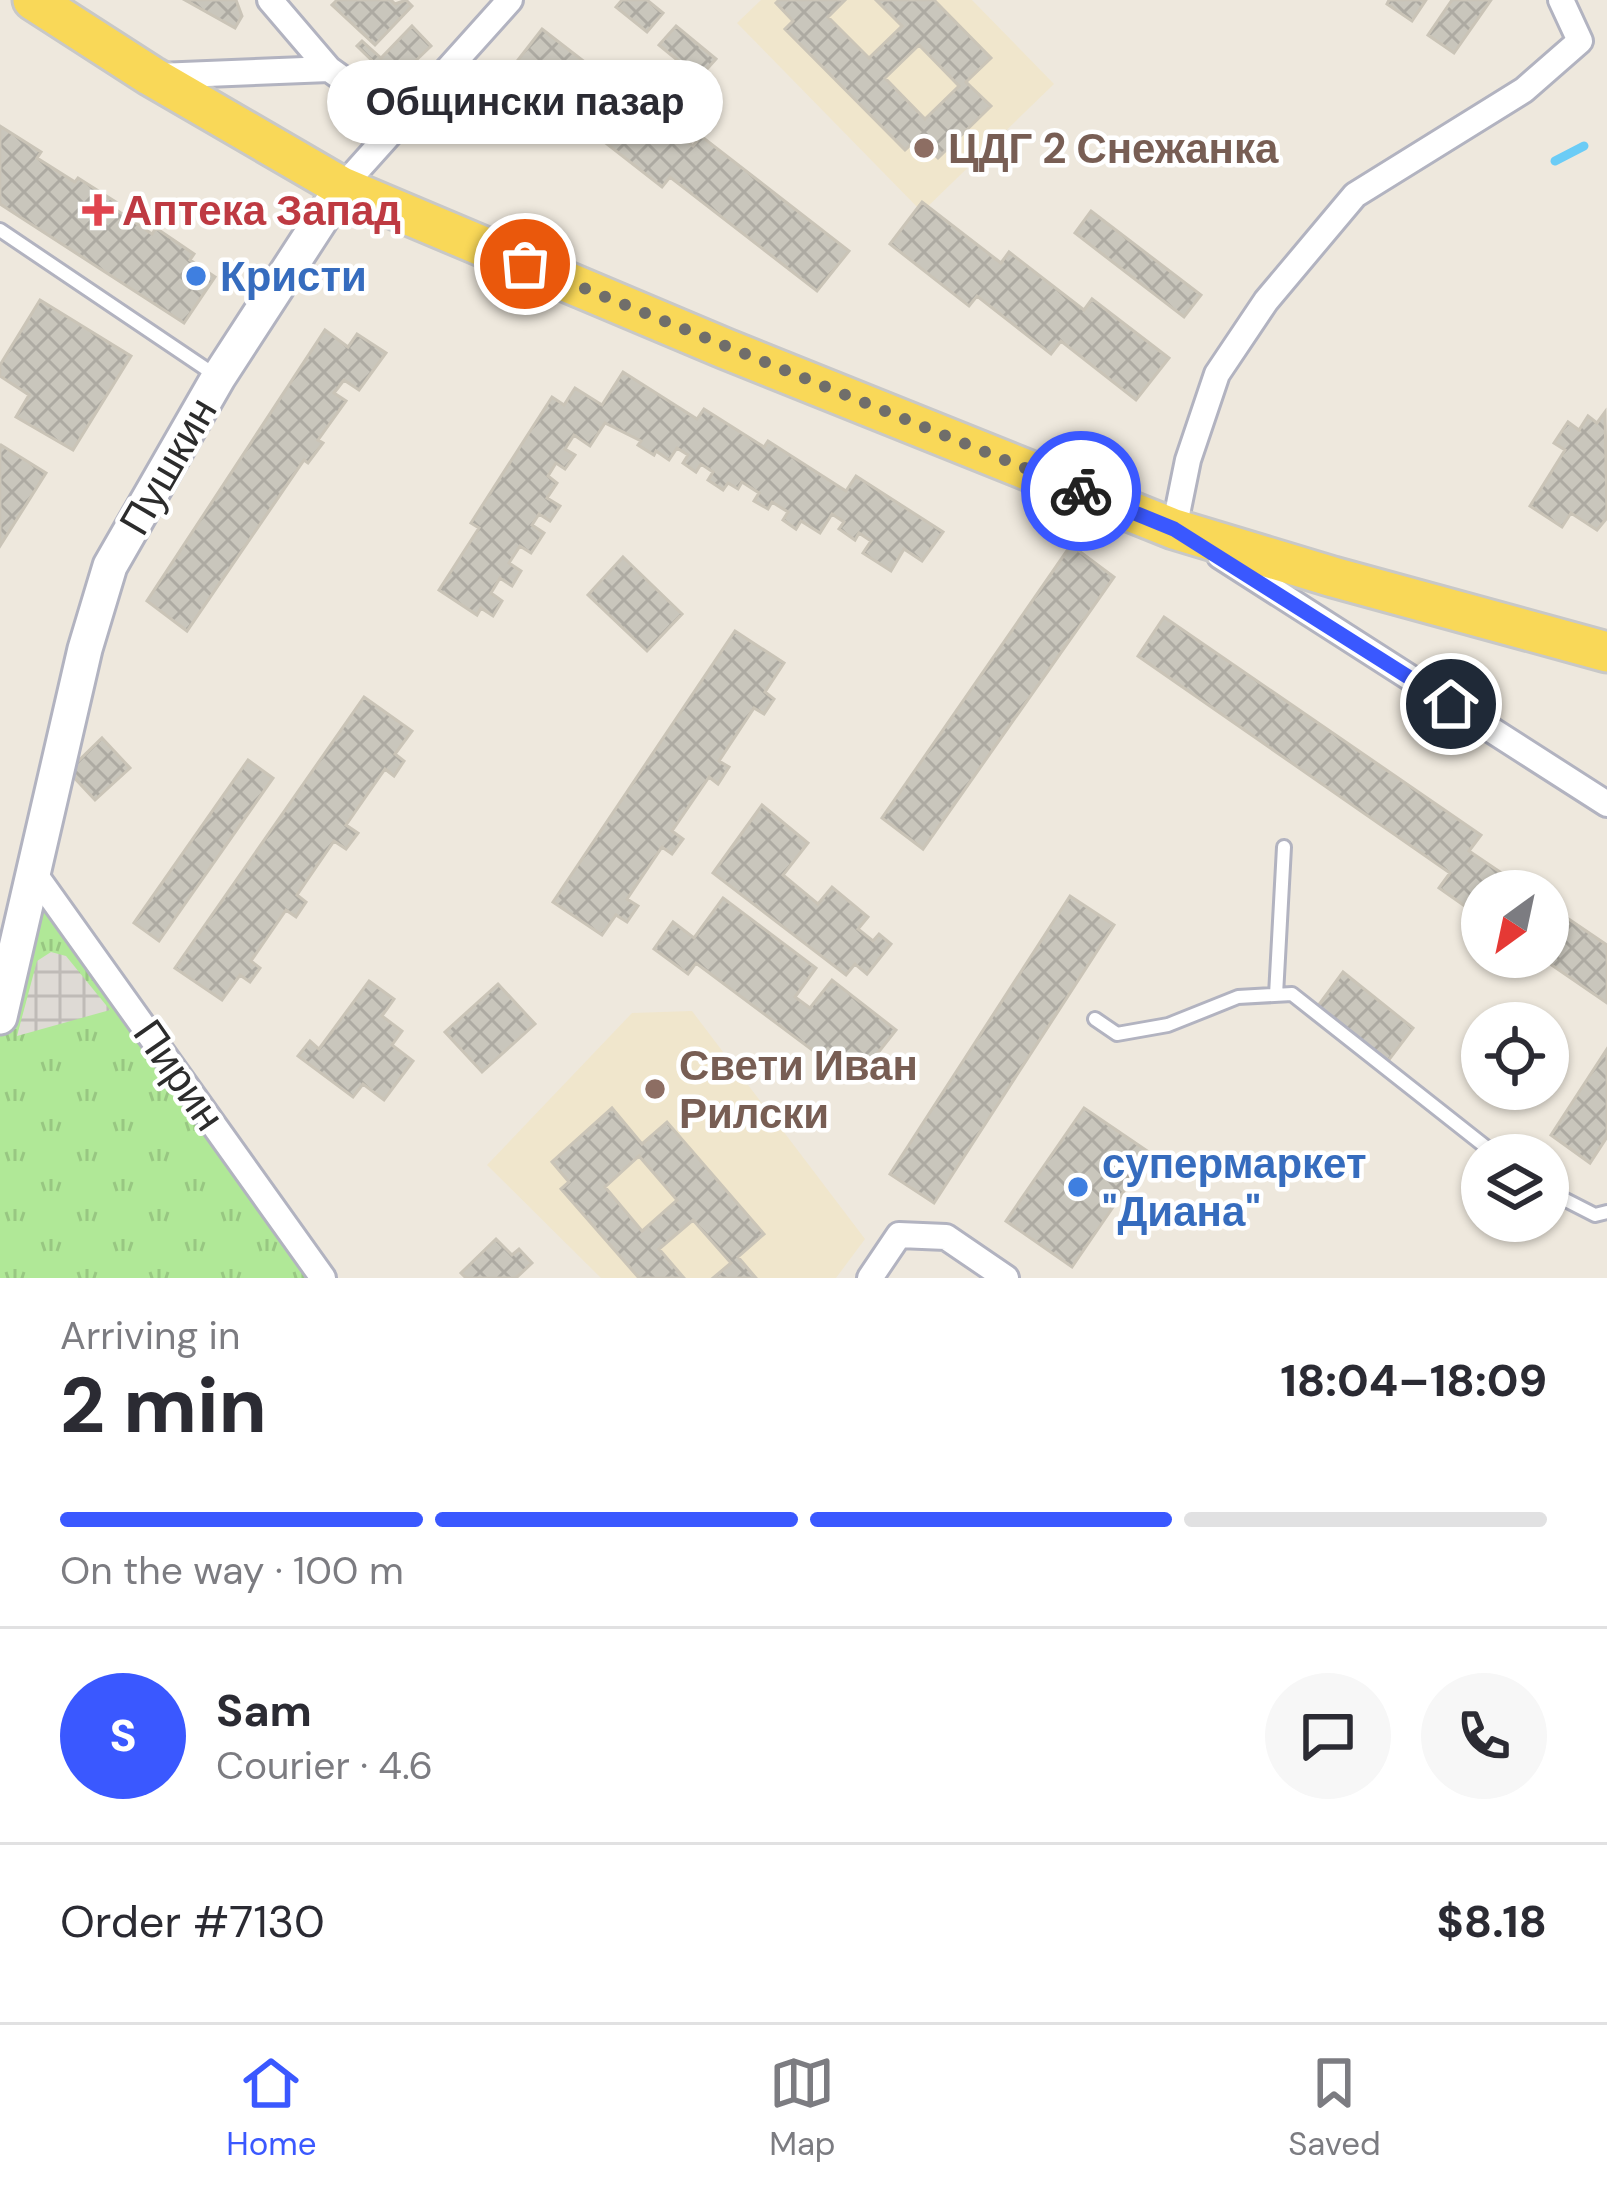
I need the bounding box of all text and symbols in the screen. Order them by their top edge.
callout: Общински пазар [327,60,723,144]
text: Общински пазар [365,76,685,127]
place label: ЦДГ 2 Снежанка [948,121,1279,176]
marker: ЦДГ 2 Снежанка [911,135,937,161]
place label: Аптека Запад [122,183,401,238]
marker: Аптека Запад [85,197,111,223]
pin [474,213,576,315]
icon: bag [492,231,558,297]
place label: Кристи [220,249,367,304]
marker: Кристи [183,263,209,289]
street label: Пушкин [107,387,229,545]
courier [1021,431,1141,551]
icon: bike [1048,458,1114,524]
pin [1400,653,1502,755]
icon: home [1418,671,1484,737]
north arrow [1461,870,1569,978]
map controls [1461,870,1569,1242]
button: locate [1461,1002,1569,1110]
street label: Пирин [121,1009,237,1141]
place label: Свети Иван Рилски [679,1038,918,1141]
marker: Свети Иван Рилски [642,1076,668,1102]
button: layers [1461,1134,1569,1242]
place label: супермаркет "Диана" [1102,1136,1366,1239]
marker: супермаркет "Диана" [1065,1174,1091,1200]
text: Arriving in [60,1310,240,1361]
text: 18:04–18:09 [1280,1351,1547,1410]
text: 2 min [60,1355,267,1456]
text: On the way · 100 m [60,1545,404,1596]
button: chat [1265,1673,1391,1799]
button: phone [1421,1673,1547,1799]
text: Sam [216,1681,312,1740]
text: S [109,1706,137,1765]
text: Courier · 4.6 [216,1740,433,1791]
text: Order #7130 [60,1892,325,1951]
text: $8.18 [1437,1892,1547,1951]
tab: Home [226,2050,317,2165]
tab: Map [769,2050,836,2165]
tab: Saved [1288,2050,1381,2165]

